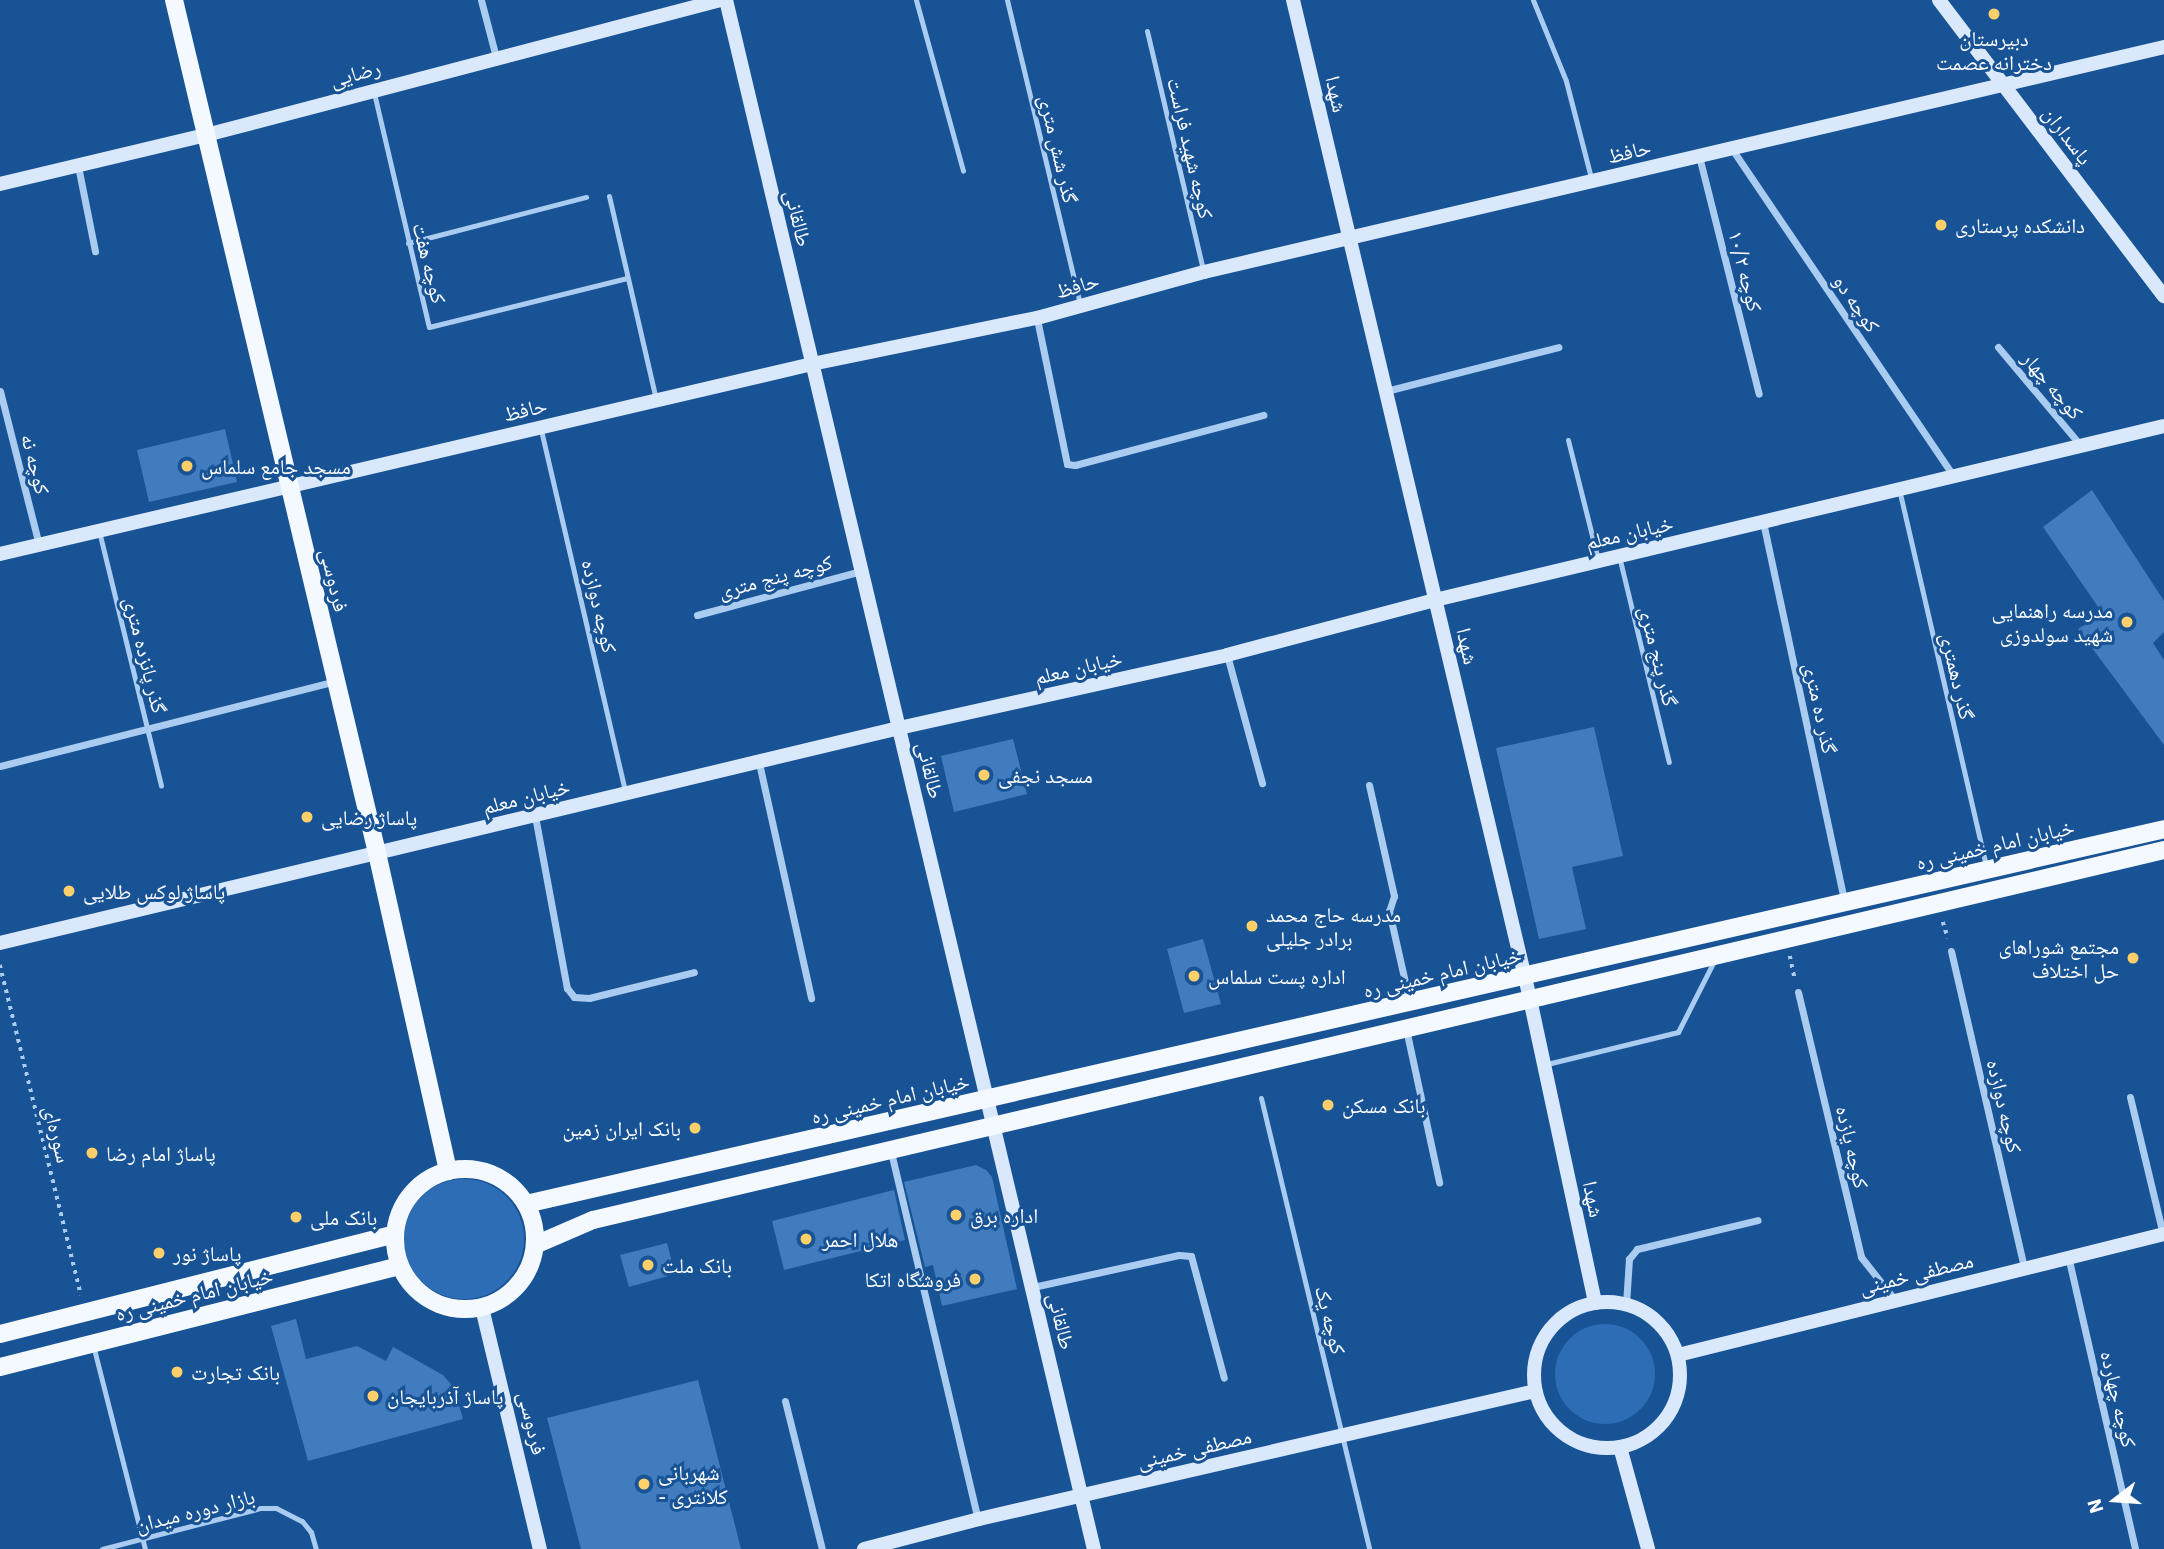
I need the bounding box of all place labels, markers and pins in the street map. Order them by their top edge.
marker: دبیرستان دخترانه عصمت [1986,6,2002,22]
place label: دبیرستان دخترانه عصمت [1936,25,2052,75]
place label: دانشکده پرستاری [1955,212,2085,238]
marker: دانشکده پرستاری [1933,217,1949,233]
place label: مسجد جامع سلماس [201,453,351,479]
marker: مسجد جامع سلماس [179,458,195,474]
place label: مدرسه راهنمایی شهید سولدوزی [1992,597,2113,647]
marker: مدرسه راهنمایی شهید سولدوزی [2119,614,2135,630]
place label: مسجد نجفی [998,762,1093,788]
marker: مسجد نجفی [976,767,992,783]
place label: پاساژ رضایی [321,804,417,830]
marker: پاساژ رضایی [299,809,315,825]
place label: پاساژ لوکس طلایی [83,878,225,904]
marker: پاساژ لوکس طلایی [61,883,77,899]
place label: مدرسه حاج محمد برادر جلیلی [1266,901,1401,951]
marker: مدرسه حاج محمد برادر جلیلی [1244,918,1260,934]
place label: مجتمع شوراهای حل اختلاف [1999,933,2119,983]
marker: مجتمع شوراهای حل اختلاف [2125,950,2141,966]
place label: اداره پست سلماس [1208,963,1346,989]
marker: اداره پست سلماس [1186,968,1202,984]
place label: بانک مسکن [1342,1092,1426,1118]
marker: بانک مسکن [1320,1097,1336,1113]
place label: بانک ایران زمین [562,1115,681,1141]
marker: بانک ایران زمین [687,1120,703,1136]
place label: پاساژ امام رضا [106,1140,216,1166]
marker: پاساژ امام رضا [84,1145,100,1161]
place label: اداره برق [970,1202,1038,1228]
place label: بانک ملی [310,1204,377,1230]
marker: اداره برق [948,1207,964,1223]
marker: بانک ملی [288,1209,304,1225]
place label: هلال احمر [822,1226,898,1252]
marker: هلال احمر [796,1229,816,1249]
place label: پاساژ نور [173,1240,241,1266]
marker: پاساژ نور [151,1245,167,1261]
place label: بانک ملت [662,1252,732,1278]
marker: بانک ملت [640,1257,656,1273]
place label: فروشگاه اتکا [864,1266,961,1292]
marker: فروشگاه اتکا [967,1271,983,1287]
place label: بانک تجارت [191,1359,280,1385]
marker: بانک تجارت [169,1364,185,1380]
place label: پاساژ آذربایجان [387,1383,503,1409]
marker: پاساژ آذربایجان [365,1388,381,1404]
place label: شهربانی - کلانتری [658,1459,728,1509]
marker: شهربانی - کلانتری [636,1476,652,1492]

